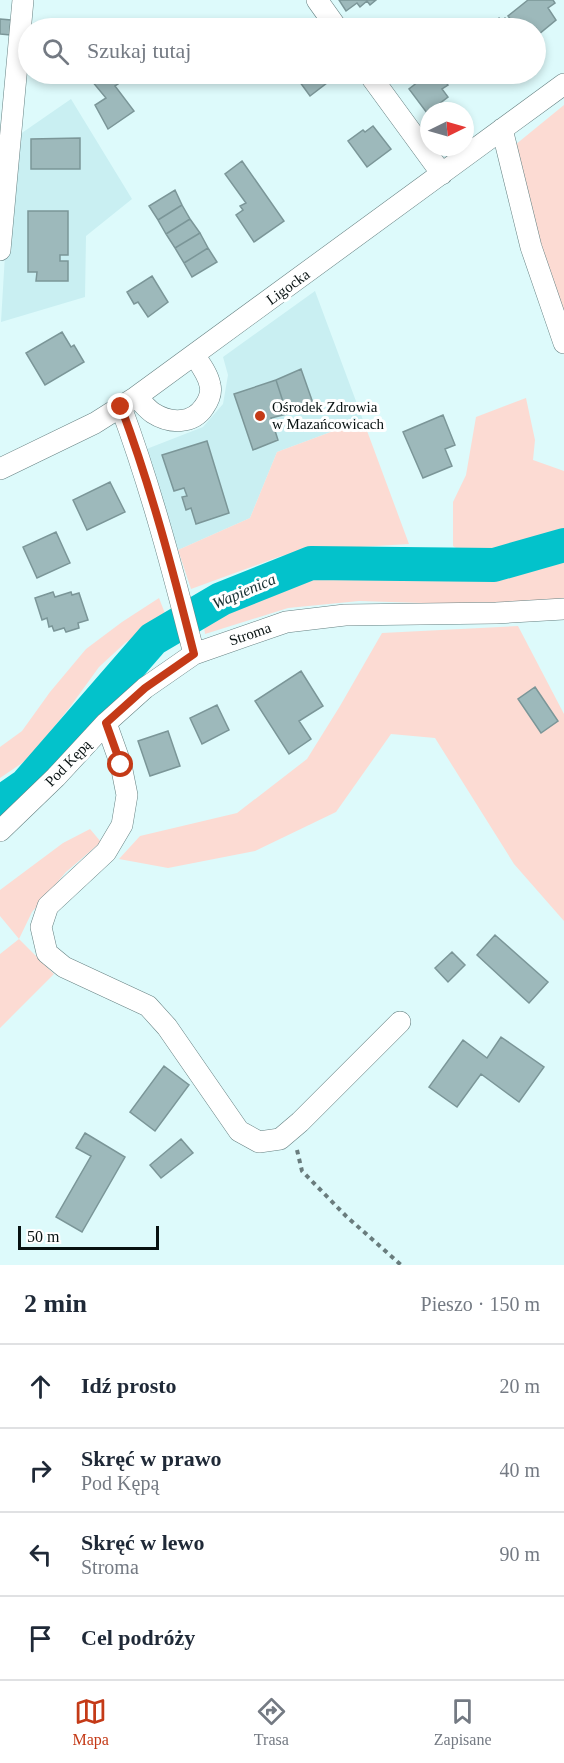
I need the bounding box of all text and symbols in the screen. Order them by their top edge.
search box [18,18,546,84]
icon: search [39,35,72,68]
text: Szukaj tutaj [87,38,191,63]
north arrow [420,102,474,156]
street label: Ligocka [263,266,313,308]
route end [107,393,133,419]
place label: Ośrodek Zdrowia w Mazańcowicach [272,399,385,432]
marker: Ośrodek Zdrowia w Mazańcowicach [253,409,267,423]
water label: Wapienica [210,570,279,613]
street label: Stroma [227,619,273,649]
street label: Pod Kępą [42,736,94,790]
route start [107,751,133,777]
scale bar [18,1223,159,1250]
text: 50 m [27,1228,59,1245]
text: 2 min [24,1289,87,1318]
text: Pieszo · 150 m [421,1293,540,1315]
icon: ahead [24,1370,57,1403]
text: Idź prosto [81,1373,177,1398]
text: 20 m [499,1375,540,1397]
text: Skręć w prawo [81,1446,222,1471]
icon: right [24,1454,57,1487]
text: 40 m [499,1459,540,1481]
text: Pod Kępą [81,1472,159,1494]
text: Skręć w lewo [81,1530,204,1555]
icon: left [24,1538,57,1571]
text: 90 m [499,1543,540,1565]
text: Stroma [81,1556,139,1578]
icon: arrive [24,1622,57,1655]
text: Cel podróży [81,1625,195,1650]
tab: Mapa [72,1695,109,1749]
tab: Trasa [254,1695,289,1749]
tab: Zapisane [434,1695,492,1749]

